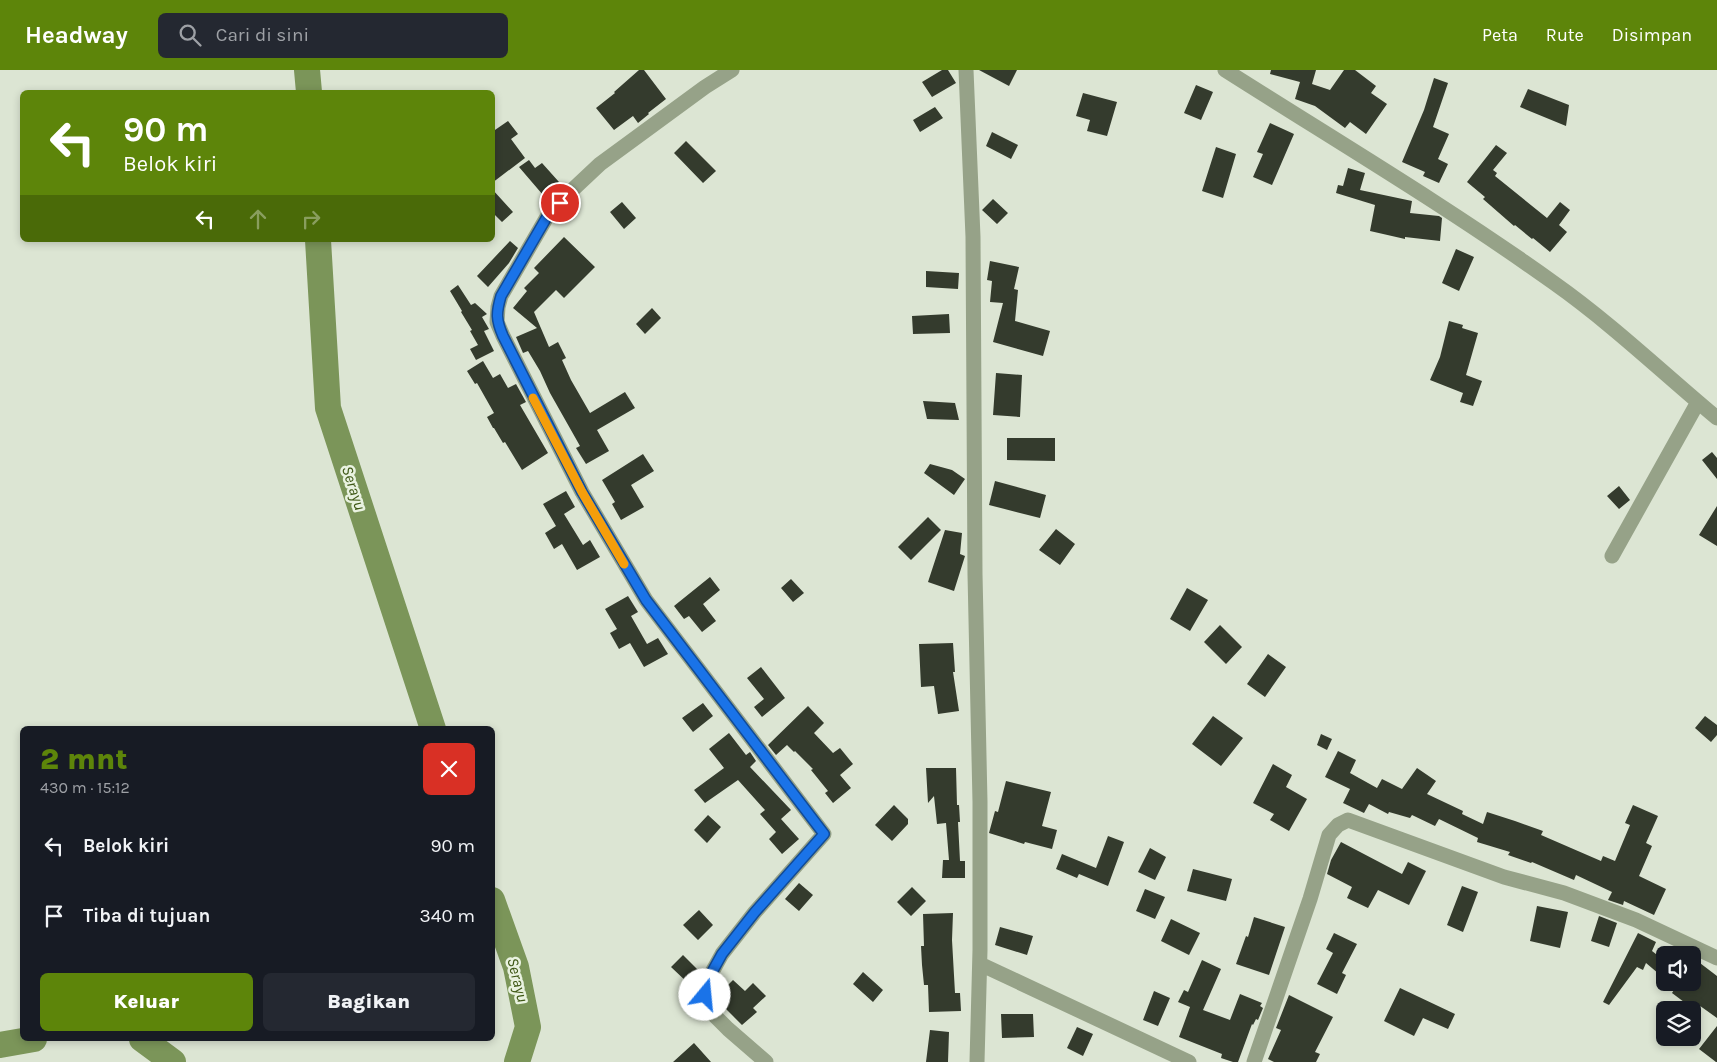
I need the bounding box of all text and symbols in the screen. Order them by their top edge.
search box [158,13,508,58]
text: Headway [25,21,128,49]
icon: search [176,21,204,49]
text: Cari di sini [216,24,309,46]
text: Peta [1482,24,1518,46]
text: Rute [1546,24,1584,46]
text: Disimpan [1612,24,1692,46]
text: 90 m [123,109,209,150]
icon: left [40,110,105,175]
text: Belok kiri [123,151,217,177]
pin [539,182,581,224]
icon: arrive [546,189,574,217]
icon: left [191,205,219,233]
icon: ahead [244,205,272,233]
icon: right [297,205,325,233]
water label: Serayu [338,463,370,513]
text: 2 mnt [40,741,128,777]
button: close [423,743,475,795]
text: 430 m · 15:12 [40,778,130,797]
icon: left [40,832,68,860]
text: Belok kiri [83,835,169,857]
text: 90 m [430,835,475,857]
icon: arrive [40,902,68,930]
text: Tiba di tujuan [83,905,210,927]
text: 340 m [420,905,475,927]
map controls [1656,946,1701,1046]
button: sound [1656,946,1701,991]
water label: Serayu [503,956,533,1004]
position arrow [678,968,730,1020]
button: Keluar [40,973,253,1031]
button: Bagikan [263,973,475,1031]
button: layers [1656,1001,1701,1046]

